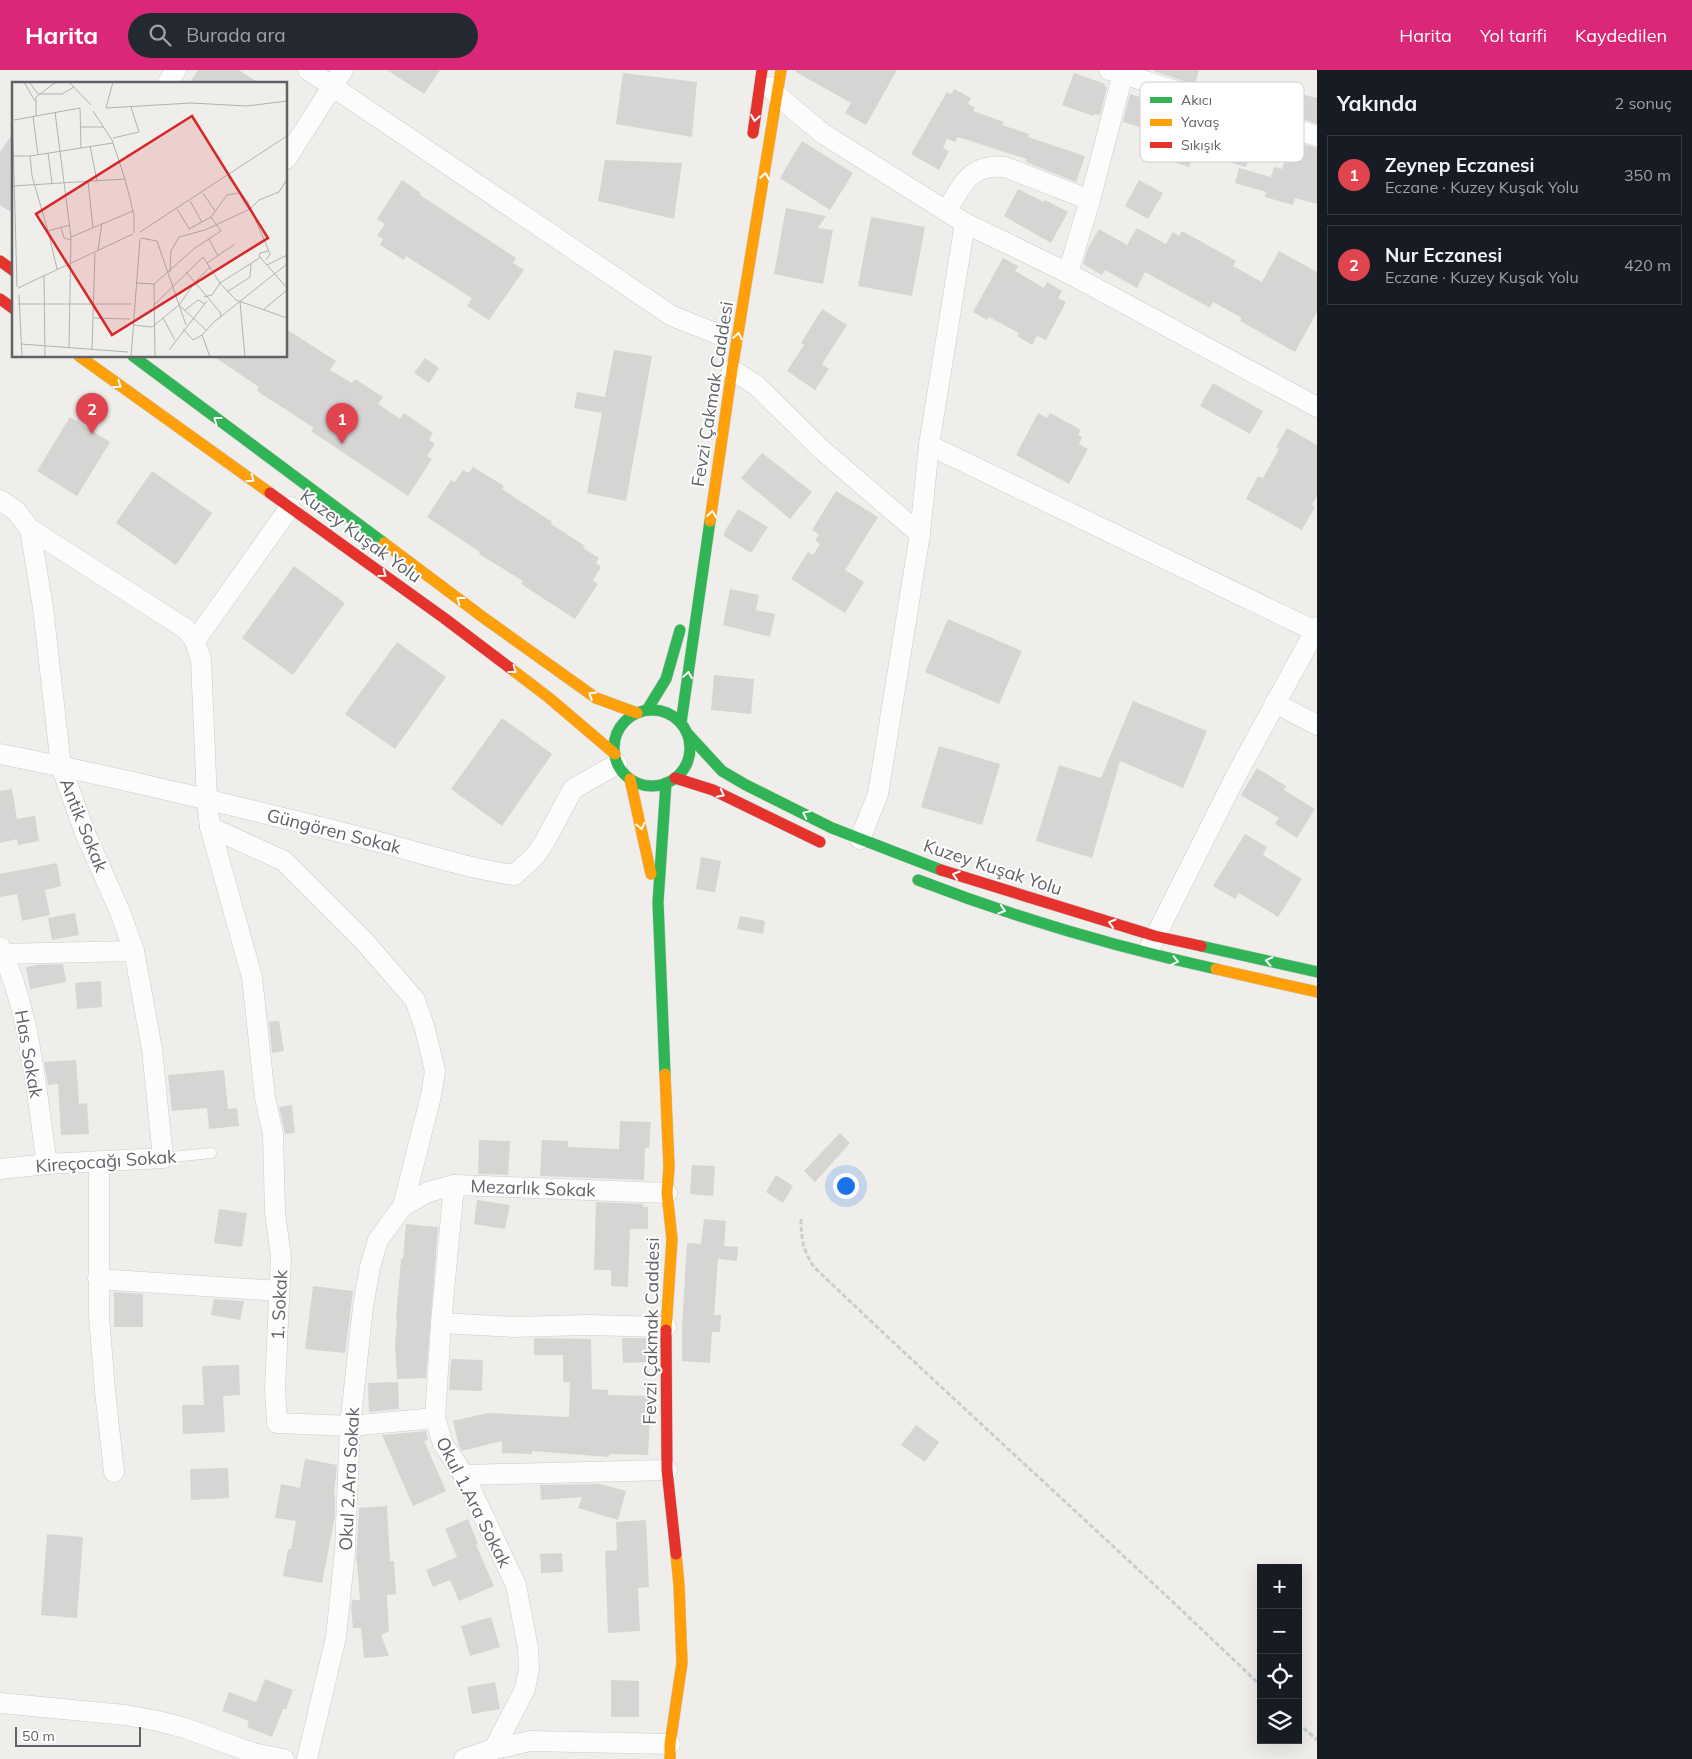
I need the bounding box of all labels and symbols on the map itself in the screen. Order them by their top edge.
inset map [12,82,288,358]
legend [1140,82,1304,162]
text: Akıcı [1181,91,1212,109]
text: Yavaş [1180,113,1219,131]
one-way arrow [751,114,761,123]
text: Sıkışık [1181,136,1222,154]
one-way arrow [759,172,769,180]
street label: Fevzi Çakmak Caddesi [686,300,738,488]
one-way arrow [732,332,742,341]
one-way arrow [112,379,122,388]
pin: 2 [76,393,108,434]
pin: 1 [326,403,358,444]
one-way arrow [214,417,223,425]
one-way arrow [245,473,255,482]
street label: Kuzey Kuşak Yolu [296,484,426,588]
one-way arrow [706,510,717,518]
one-way arrow [377,568,387,577]
one-way arrow [456,597,466,606]
one-way arrow [507,665,516,673]
one-way arrow [683,671,693,680]
one-way arrow [588,692,598,701]
street label: Antik Sokak [55,775,114,876]
one-way arrow [716,788,725,798]
street label: Güngören Sokak [265,803,404,859]
one-way arrow [802,811,811,821]
one-way arrow [635,822,645,831]
street label: Kuzey Kuşak Yolu [921,834,1065,900]
one-way arrow [953,870,961,880]
one-way arrow [998,904,1006,914]
one-way arrow [1108,918,1116,928]
one-way arrow [1171,955,1179,966]
one-way arrow [1265,956,1274,967]
street label: Has Sokak [10,1008,48,1101]
street label: Kireçocağı Sokak [35,1145,178,1177]
your location [833,1173,859,1199]
street label: Mezarlık Sokak [470,1174,597,1202]
street label: Fevzi Çakmak Caddesi [638,1237,664,1425]
street label: 1. Sokak [266,1269,292,1341]
street label: Okul 2.Ara Sokak [334,1406,364,1551]
street label: Okul 1.Ara Sokak [431,1433,517,1572]
scale bar [15,1724,141,1747]

